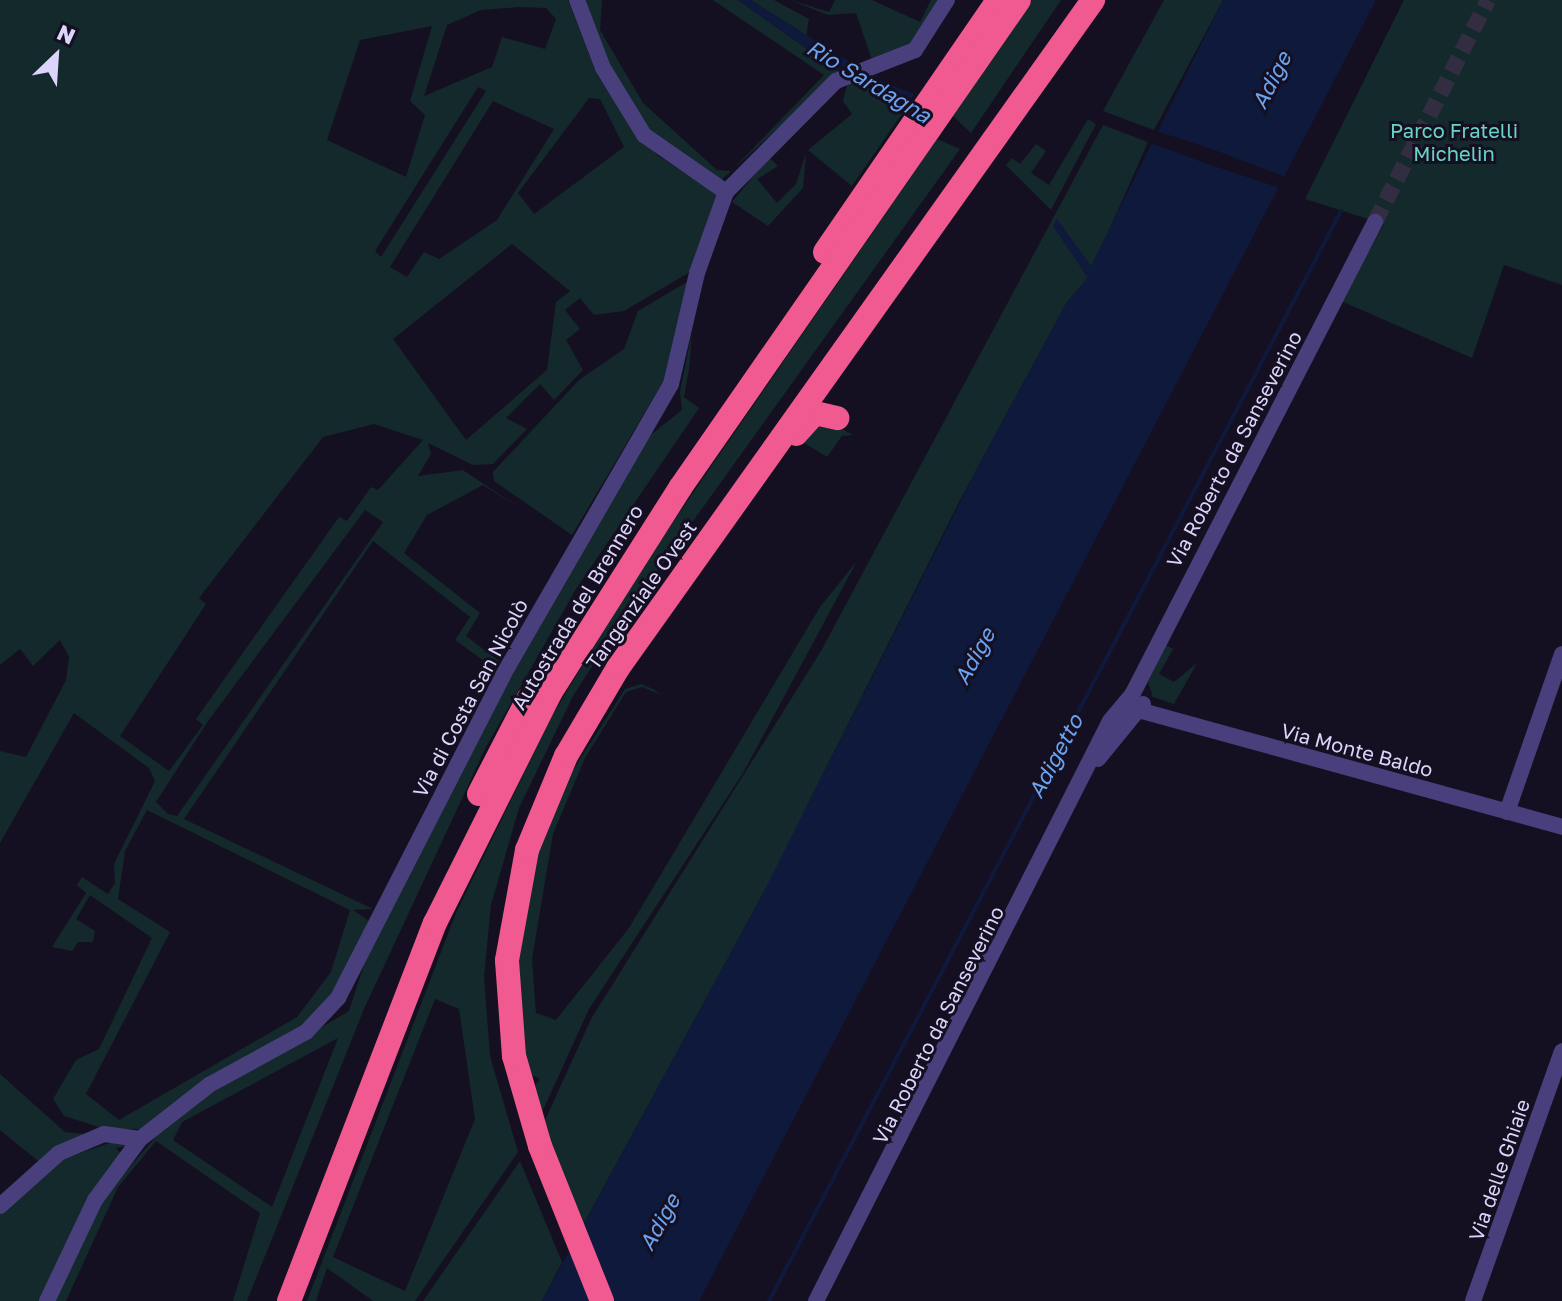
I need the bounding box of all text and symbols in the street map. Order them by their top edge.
north arrow [16,16,96,96]
text: N [53,18,80,50]
water label: Rio Sardagna [802,34,936,128]
water label: Adige [1246,47,1296,113]
park label: Parco Fratelli Michelin [1390,118,1518,165]
street label: Via Roberto da Sanseverino [1161,327,1307,571]
street label: Autostrada del Brennero [506,500,648,714]
street label: Tangenziale Ovest [581,516,701,674]
street label: Via di Costa San Nicolò [407,595,533,801]
water label: Adige [948,623,1000,689]
water label: Adigetto [1022,710,1088,802]
street label: Via Monte Baldo [1278,718,1436,782]
street label: Via Roberto da Sanseverino [867,902,1009,1148]
street label: Via delle Ghiaie [1464,1096,1534,1244]
water label: Adige [633,1189,685,1255]

